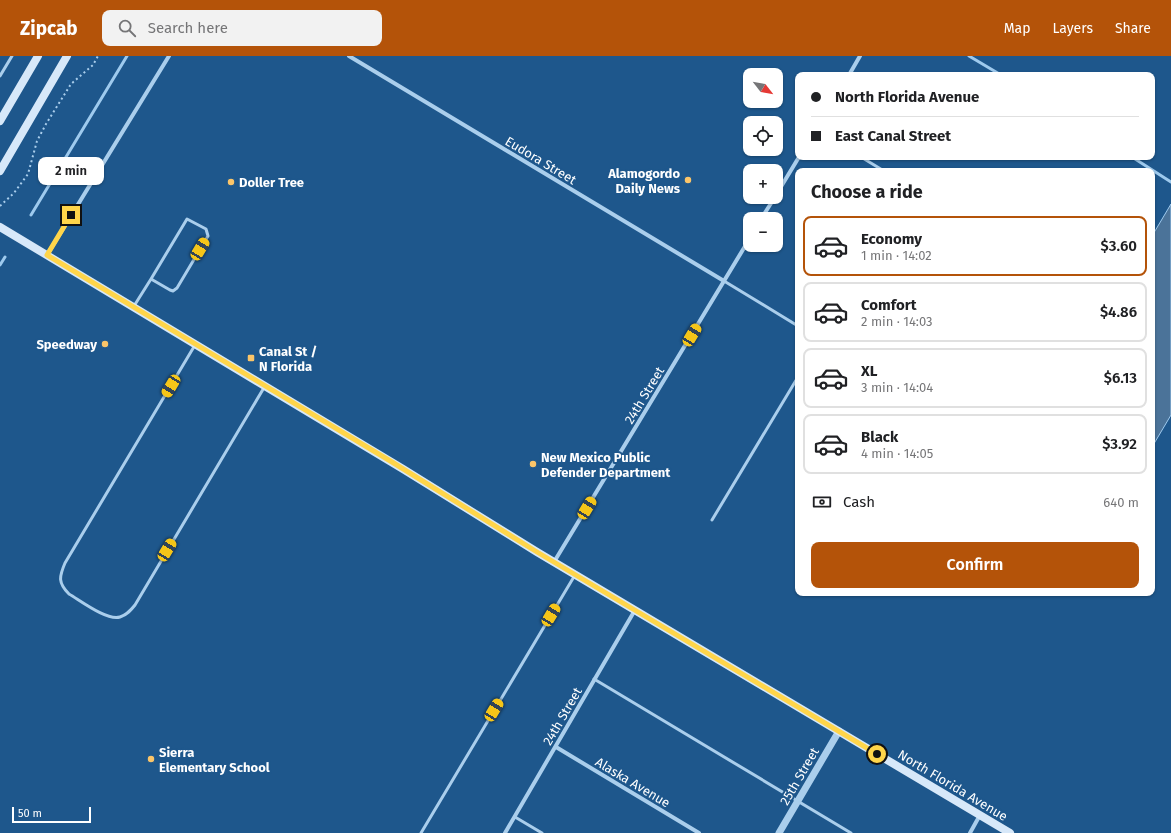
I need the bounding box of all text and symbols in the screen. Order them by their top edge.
search box [102,10,382,46]
text: Zipcab [20,17,78,40]
icon: search [116,17,138,39]
text: Search here [148,19,228,37]
text: Map [1004,20,1030,37]
text: Layers [1052,20,1093,37]
text: Share [1115,20,1151,37]
north arrow [743,68,783,108]
map controls [743,68,783,252]
text: North Florida Avenue [835,88,979,106]
button: locate [743,116,783,156]
text: East Canal Street [835,127,951,145]
street label: Eudora Street [503,133,579,188]
callout: 2 min [38,157,104,185]
text: 2 min [55,163,87,178]
button: + [743,164,783,204]
place label: Alamogordo Daily News [607,166,681,196]
place label: Doller Tree [239,175,304,190]
marker: Alamogordo Daily News [683,175,693,185]
marker: Doller Tree [226,177,236,187]
text: Choose a ride [811,181,923,203]
route end [62,206,80,224]
button: − [743,212,783,252]
icon: car [813,228,849,264]
text: Economy [861,230,922,248]
car [189,236,211,262]
text: $3.60 [1101,237,1137,255]
text: 1 min · 14:02 [861,248,932,263]
icon: car [813,294,849,330]
text: Comfort [861,296,917,314]
text: $4.86 [1100,303,1137,321]
text: 2 min · 14:03 [861,314,933,329]
car [681,322,703,348]
place label: Speedway [36,337,97,352]
marker: Speedway [100,339,110,349]
place label: Canal St / N Florida [259,344,317,374]
marker: Canal St / N Florida [246,353,256,363]
icon: car [813,360,849,396]
text: XL [861,362,877,380]
street label: 24th Street [622,364,668,427]
text: $6.13 [1104,369,1137,387]
car [160,373,182,399]
text: 3 min · 14:04 [861,380,933,395]
icon: car [813,426,849,462]
text: Black [861,428,898,446]
text: $3.92 [1102,435,1137,453]
text: 4 min · 14:05 [861,446,933,461]
place label: New Mexico Public Defender Department [541,450,671,480]
marker: New Mexico Public Defender Department [528,459,538,469]
icon: cash [811,491,833,513]
text: Cash [843,493,875,511]
car [576,495,598,521]
text: 640 m [1103,495,1139,510]
car [156,537,178,563]
button: Confirm [811,542,1139,588]
car [540,602,562,628]
street label: 24th Street [540,685,585,748]
car [483,697,505,723]
place label: Sierra Elementary School [159,745,270,775]
street label: 25th Street [777,745,822,808]
route start [868,745,886,763]
street label: North Florida Avenue [895,747,1010,824]
marker: Sierra Elementary School [146,754,156,764]
street label: Alaska Avenue [593,754,673,811]
scale bar [12,805,91,824]
text: 50 m [18,807,42,820]

